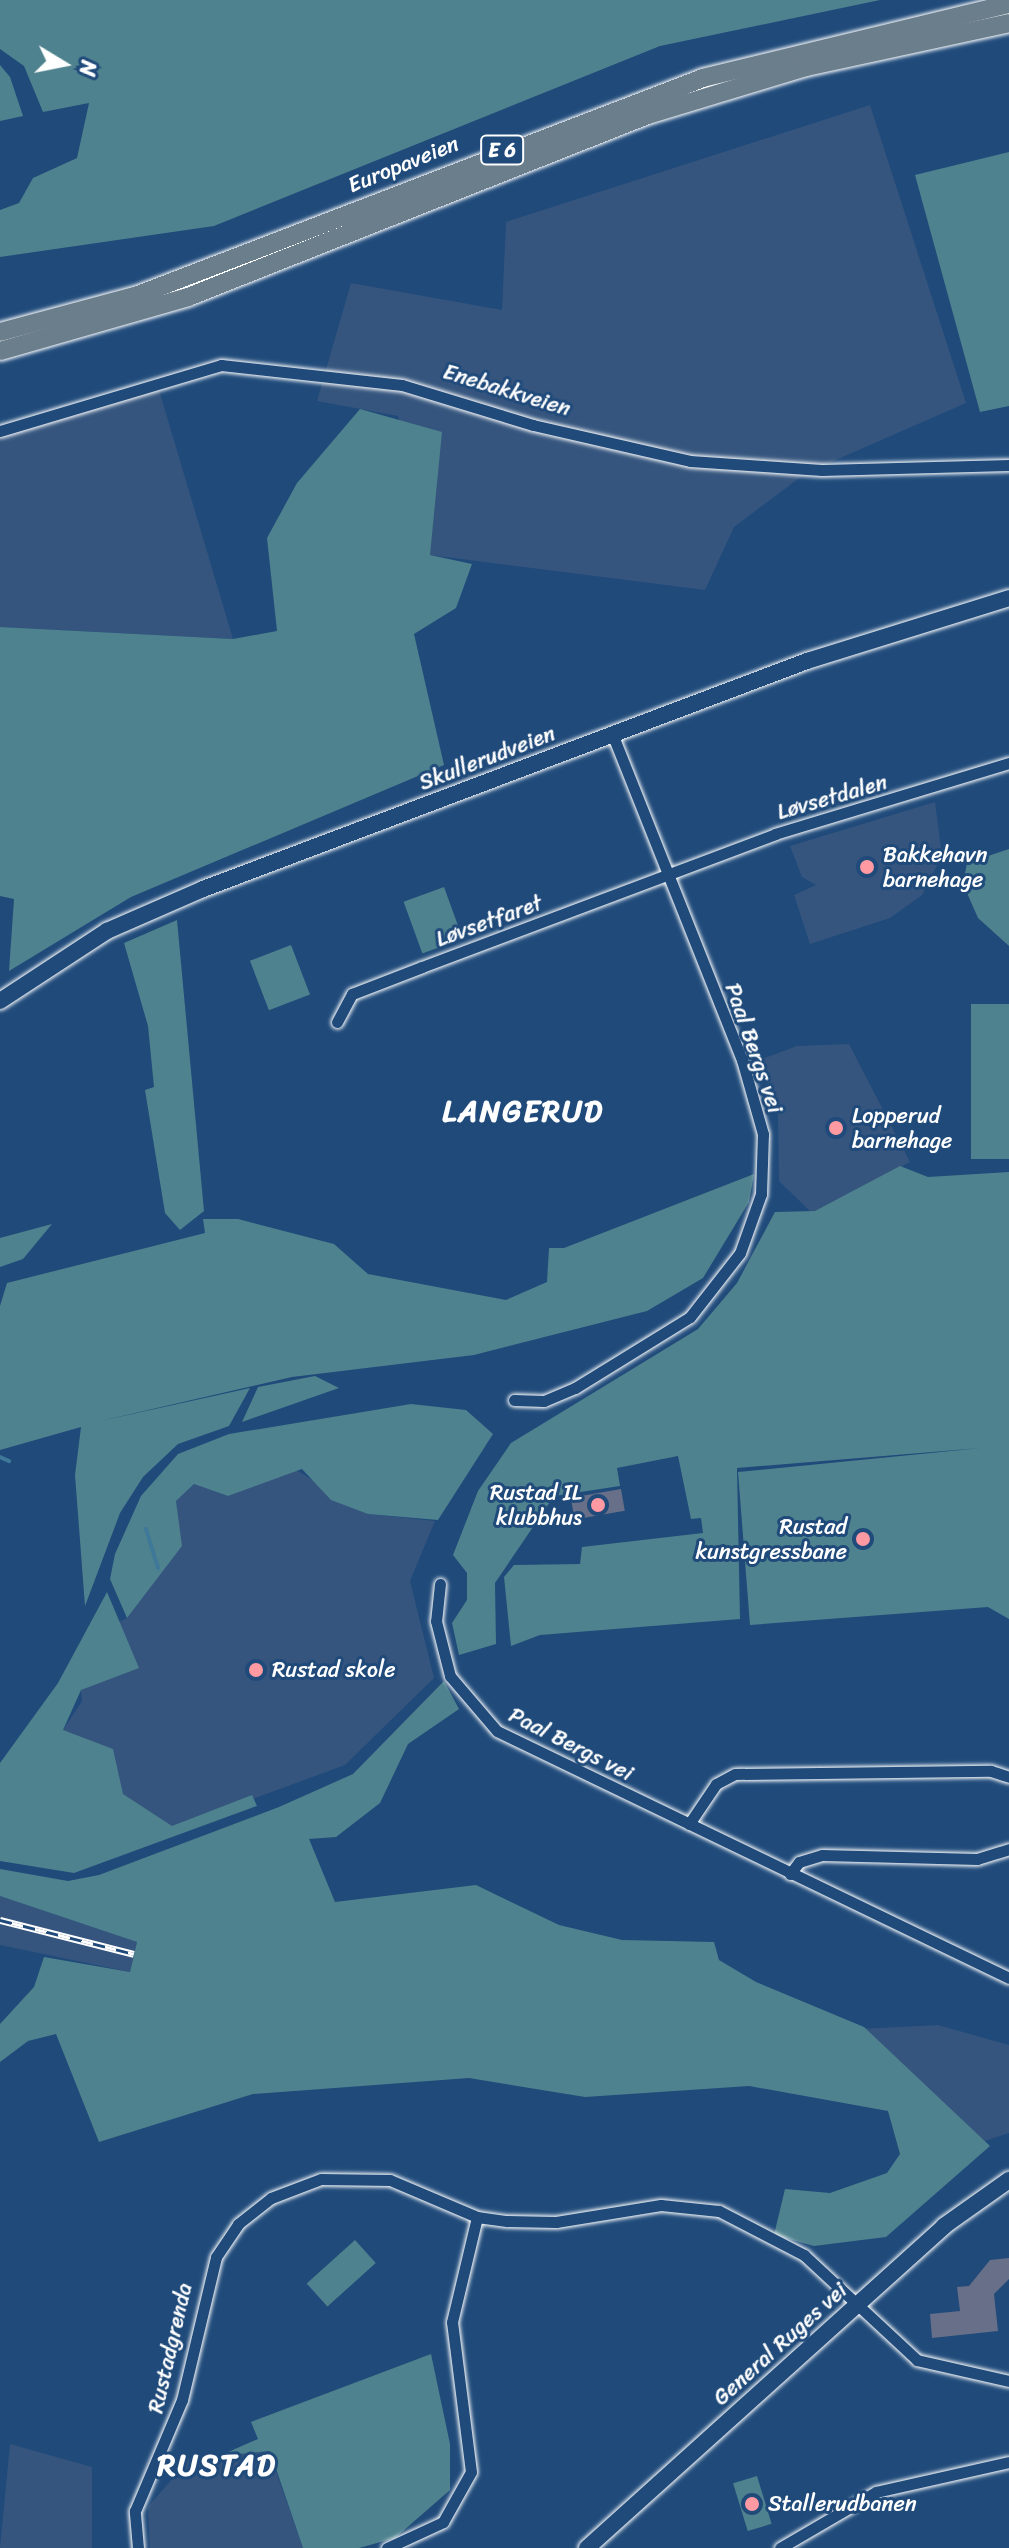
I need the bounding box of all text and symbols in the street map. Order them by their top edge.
north arrow [24,24,104,104]
text: N [68,57,109,79]
street label: Europaveien [344,130,462,198]
road number: E 6 [480,134,524,166]
street label: Enebakkveien [440,358,574,422]
street label: Skullerudveien [415,720,559,796]
street label: Løvsetdalen [774,769,890,825]
place label: Bakkehavn barnehage [883,841,987,892]
marker: Bakkehavn barnehage [858,858,876,876]
street label: Løvsetfaret [432,890,546,952]
street label: Paal Bergs vei [720,980,788,1116]
district label: LANGERUD [442,1093,604,1129]
place label: Lopperud barnehage [852,1102,952,1154]
marker: Lopperud barnehage [827,1119,845,1137]
place label: Rustad IL klubbhus [490,1479,582,1530]
marker: Rustad IL klubbhus [589,1496,607,1514]
place label: Rustad kunstgressbane [695,1513,847,1564]
marker: Rustad kunstgressbane [854,1530,872,1548]
place label: Rustad skole [272,1657,396,1683]
marker: Rustad skole [247,1661,265,1679]
street label: Paal Bergs vei [505,1702,637,1786]
street label: General Ruges vei [708,2277,852,2411]
street label: Rustadgrenda [142,2280,198,2416]
district label: RUSTAD [158,2447,276,2483]
place label: Stallerudbanen [768,2491,917,2517]
marker: Stallerudbanen [743,2495,761,2513]

